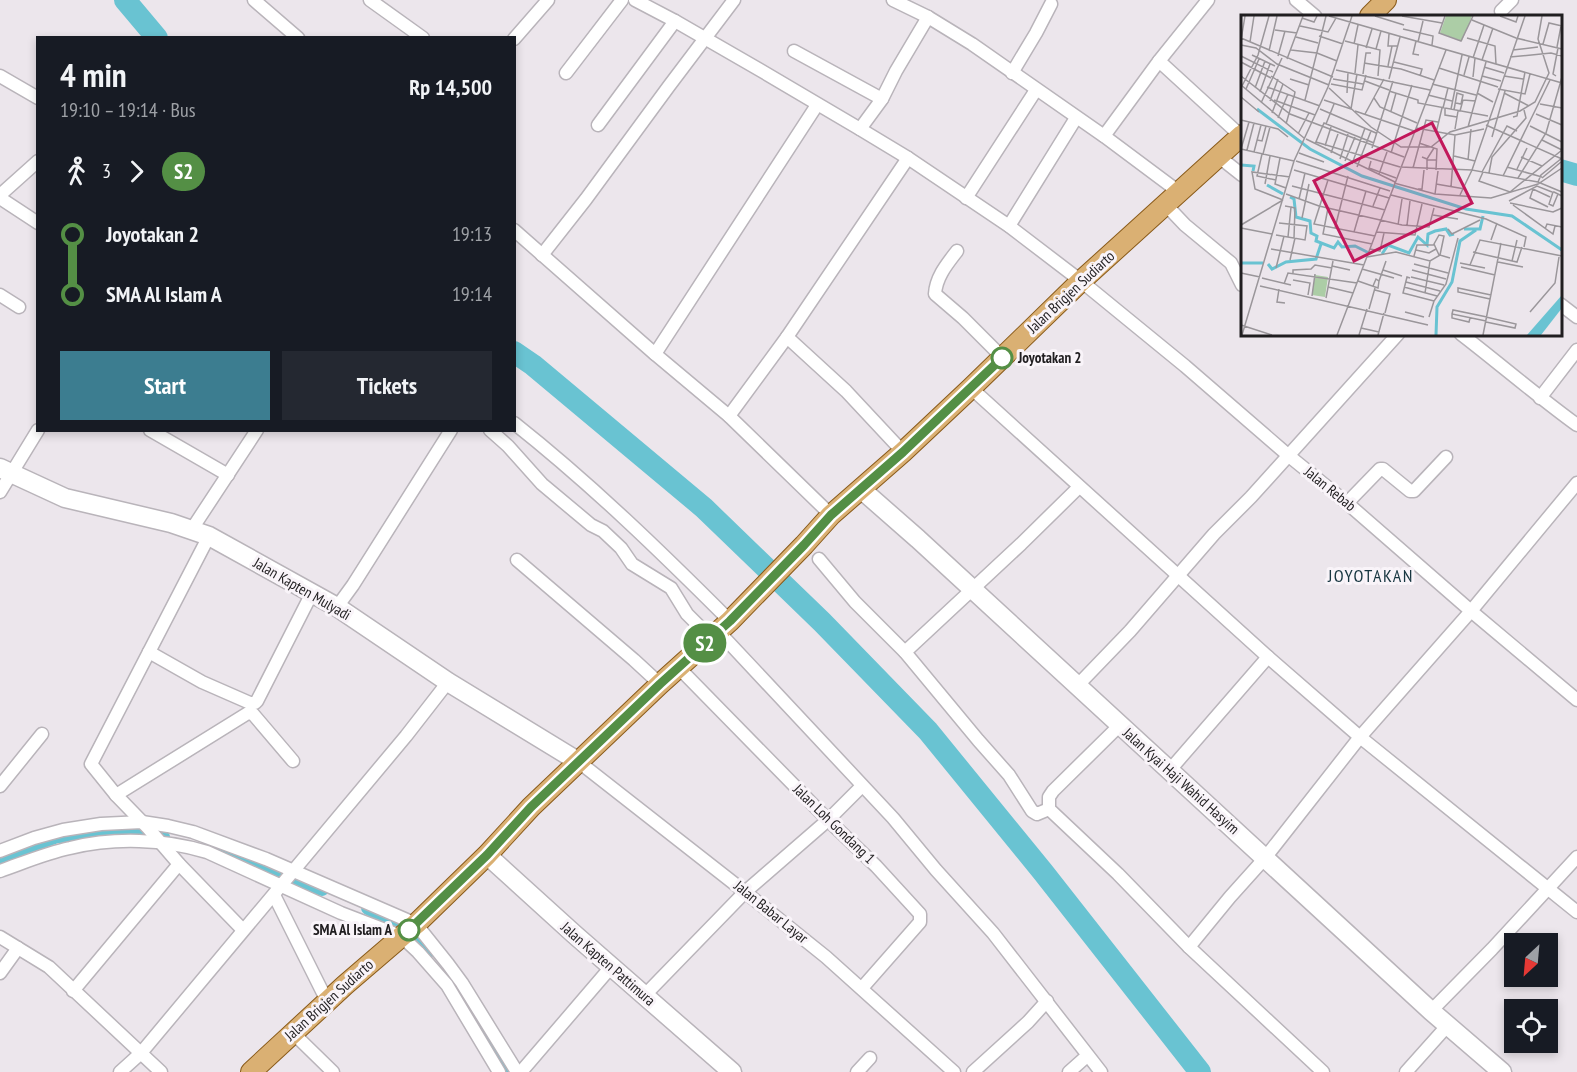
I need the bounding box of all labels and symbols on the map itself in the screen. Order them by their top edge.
inset map [1241,15,1562,336]
street label: Jalan Brigjen Sudiarto [1022,246,1118,338]
marker: Joyotakan 2 [991,347,1013,369]
place label: Joyotakan 2 [1017,348,1081,367]
street label: Jalan Rebab [1300,461,1360,515]
street label: Jalan Kapten Mulyadi [249,552,354,624]
district label: JOYOTAKAN [1327,564,1414,587]
line badge: S2 [678,624,732,662]
street label: Jalan Kyai Haji Wahid Hasyim [1118,723,1243,838]
street label: Jalan Loh Gondang 1 [789,779,879,868]
street label: Jalan Babar Layar [730,875,813,948]
street label: Jalan Kapten Pattimura [557,917,659,1010]
marker: SMA Al Islam A [398,919,420,941]
place label: SMA Al Islam A [313,920,392,939]
north arrow [1504,933,1558,987]
street label: Jalan Brigjen Sudiarto [280,955,377,1045]

